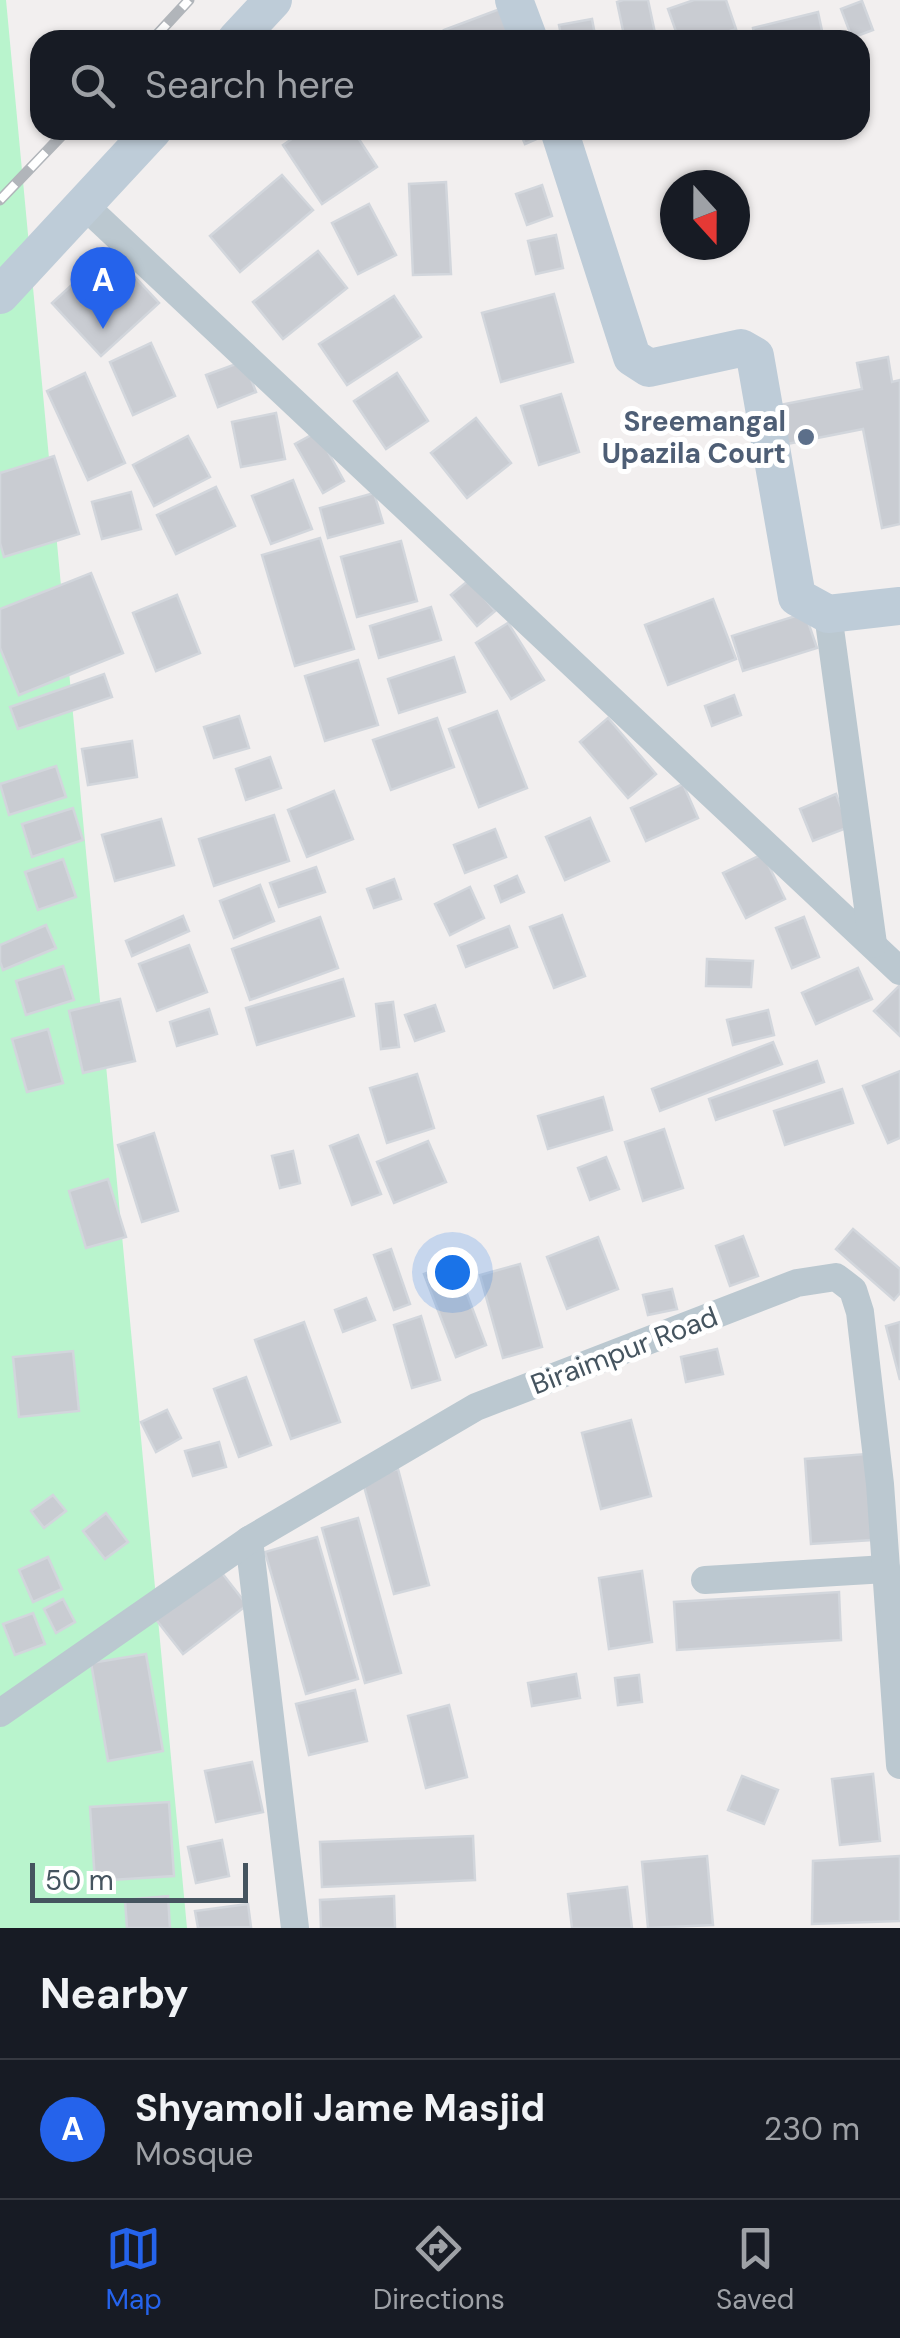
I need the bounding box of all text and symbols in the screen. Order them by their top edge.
search box [30,30,870,140]
icon: search [65,58,120,113]
text: Search here [145,60,355,110]
north arrow [660,170,750,260]
pin: A [70,246,136,329]
place label: Sreemangal Upazila Court [602,403,786,472]
marker: Sreemangal Upazila Court [795,426,817,448]
your location [427,1247,478,1298]
street label: Biraimpur Road [525,1298,723,1403]
scale bar [30,1858,248,1902]
text: 50 m [45,1862,114,1899]
text: Nearby [40,1966,189,2021]
text: Shyamoli Jame Masjid [135,2083,545,2133]
text: A [61,2108,84,2150]
text: 230 m [764,2108,860,2150]
text: Mosque [135,2133,254,2175]
tab: Map [106,2221,162,2318]
tab: Directions [373,2221,505,2318]
tab: Saved [716,2221,794,2318]

